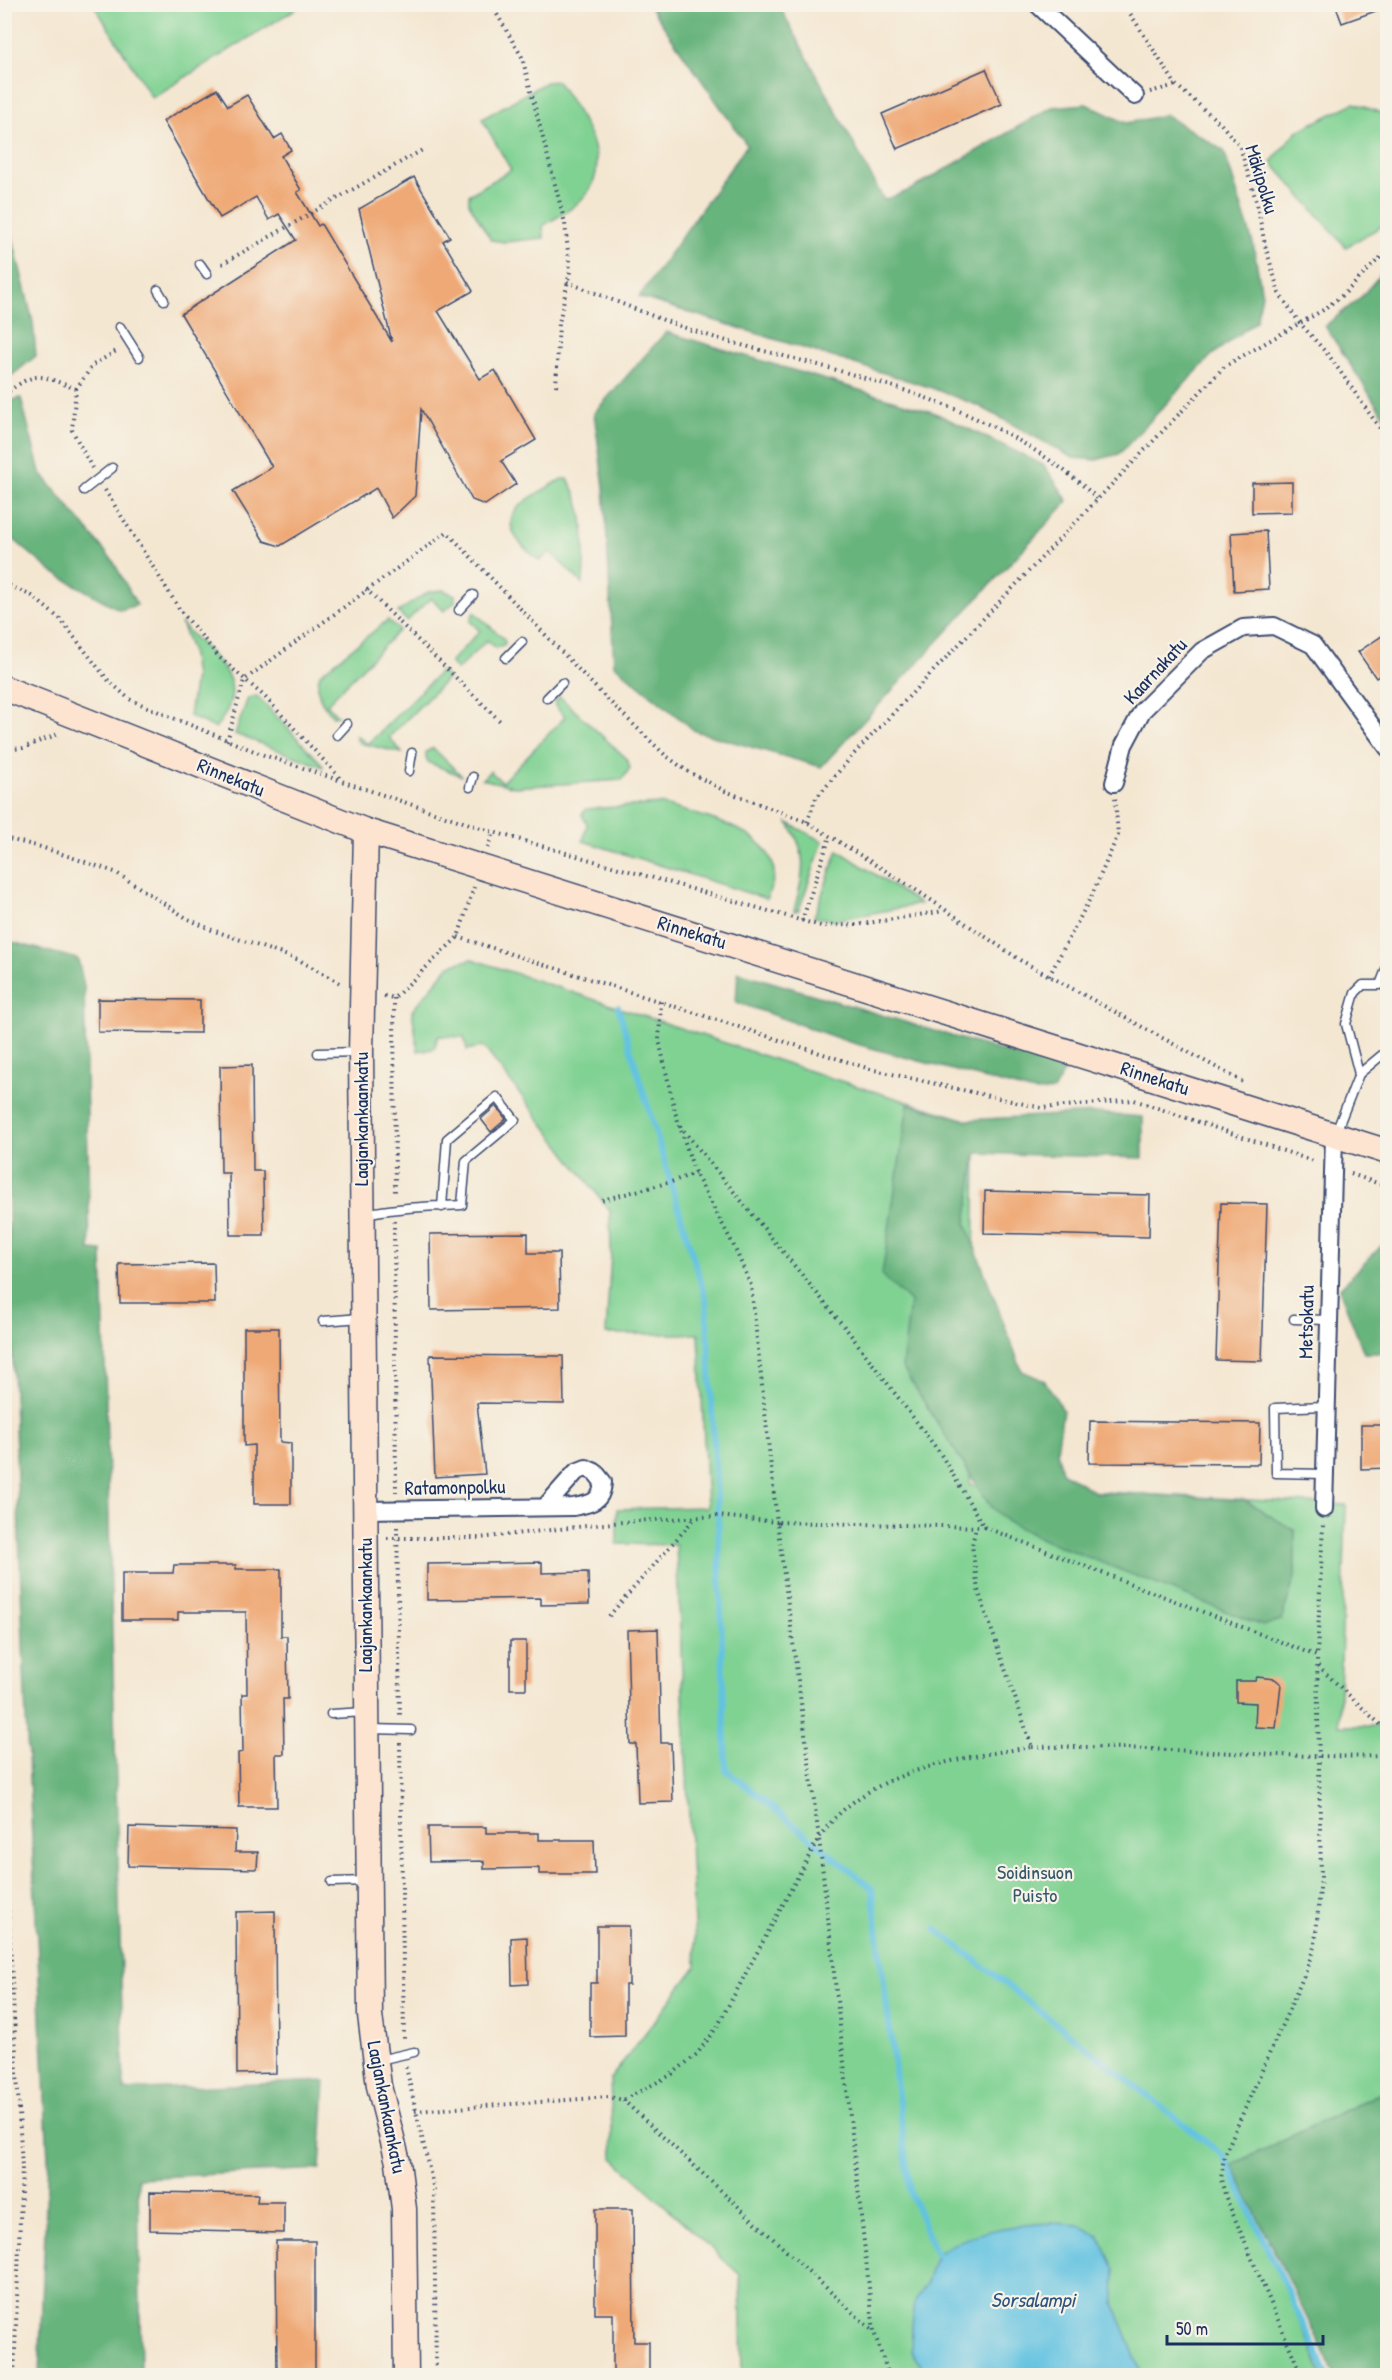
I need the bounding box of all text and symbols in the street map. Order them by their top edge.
street label: Mäkipolku [1239,141,1286,217]
street label: Kaarnakatu [1117,632,1192,710]
street label: Rinnekatu [193,751,269,802]
street label: Rinnekatu [654,908,730,955]
street label: Laajankankaankatu [347,1052,374,1186]
street label: Rinnekatu [1117,1054,1193,1101]
street label: Metsokatu [1291,1285,1320,1359]
street label: Ratamonpolku [404,1472,506,1501]
street label: Laajankankaankatu [351,1538,378,1672]
park label: Soidinsuon Puisto [997,1858,1073,1908]
street label: Laajankankaankatu [361,2039,414,2175]
water label: Sorsalampi [991,2285,1077,2314]
scale bar [1167,2308,1323,2346]
text: 50 m [1176,2316,1208,2341]

